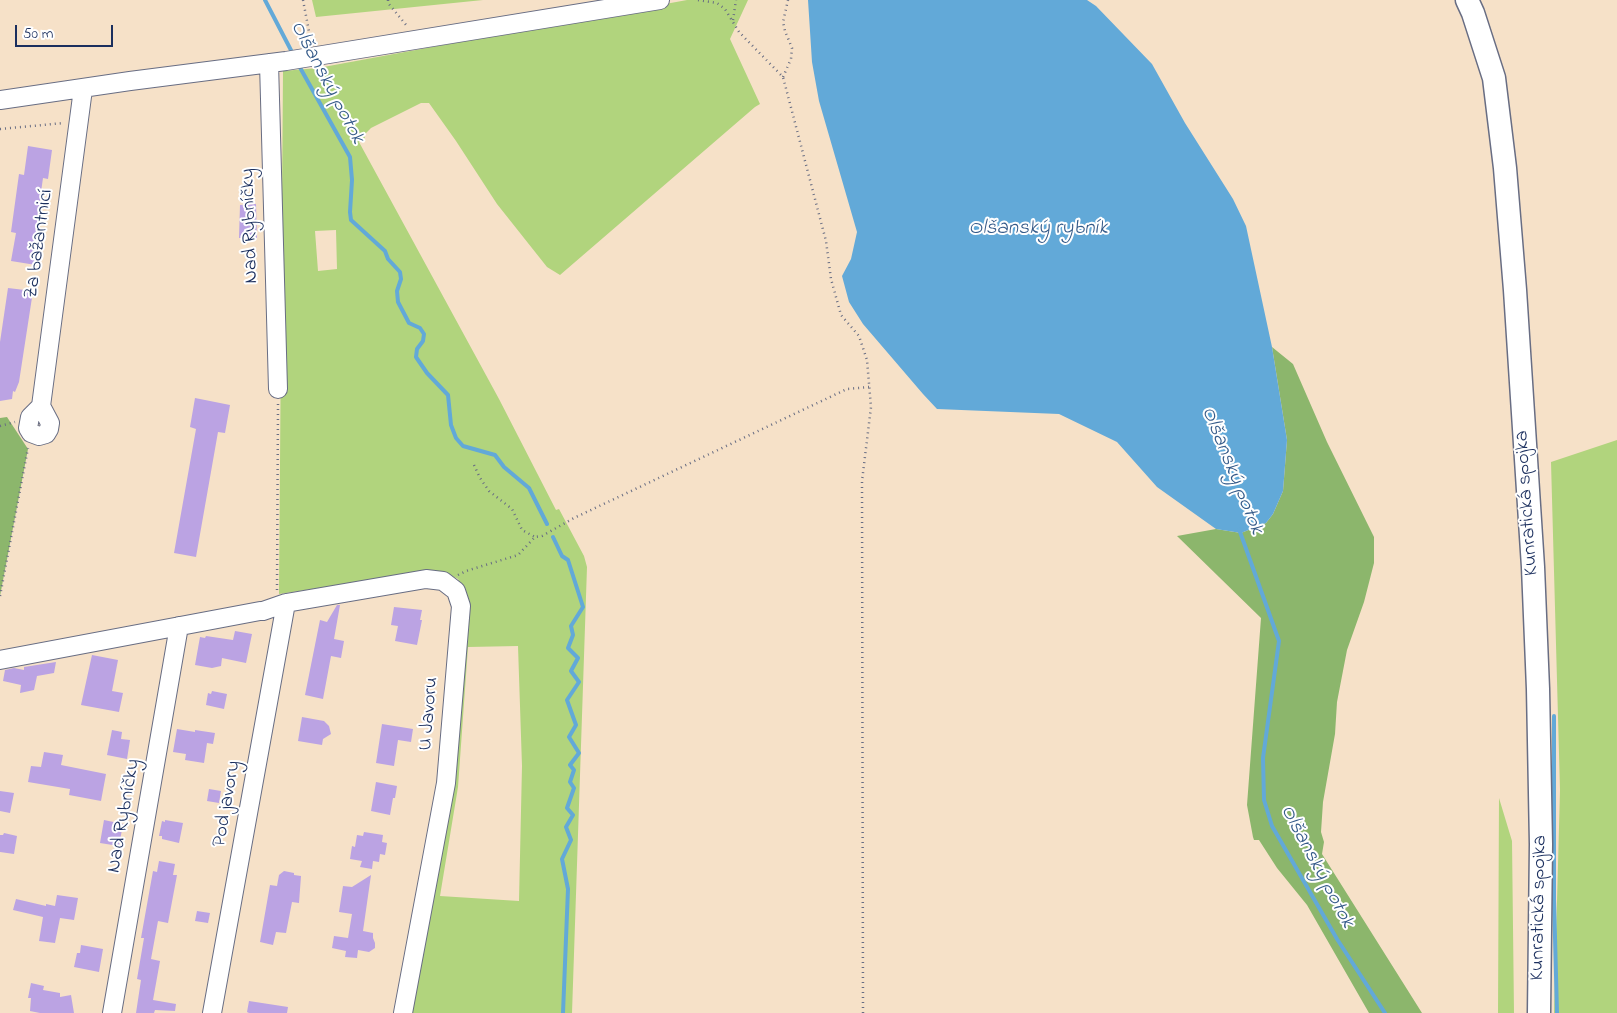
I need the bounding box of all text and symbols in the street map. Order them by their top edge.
scale bar [18,15,115,47]
water label: Olšanský potok [283,17,369,149]
text: 50 m [23,23,53,45]
street label: Nad Rybníčky [237,168,265,284]
street label: Za bažantnicí [20,188,60,300]
water label: Olšanský rybník [968,217,1108,243]
water label: Olšanský potok [1194,404,1268,538]
street label: Kunratická spojka [1511,430,1545,576]
street label: U Javoru [415,676,445,752]
street label: Nad Rybníčky [103,757,147,875]
street label: Pod javory [209,759,247,849]
water label: Olšanský potok [1273,801,1359,933]
street label: Kunratická spojka [1527,835,1553,981]

